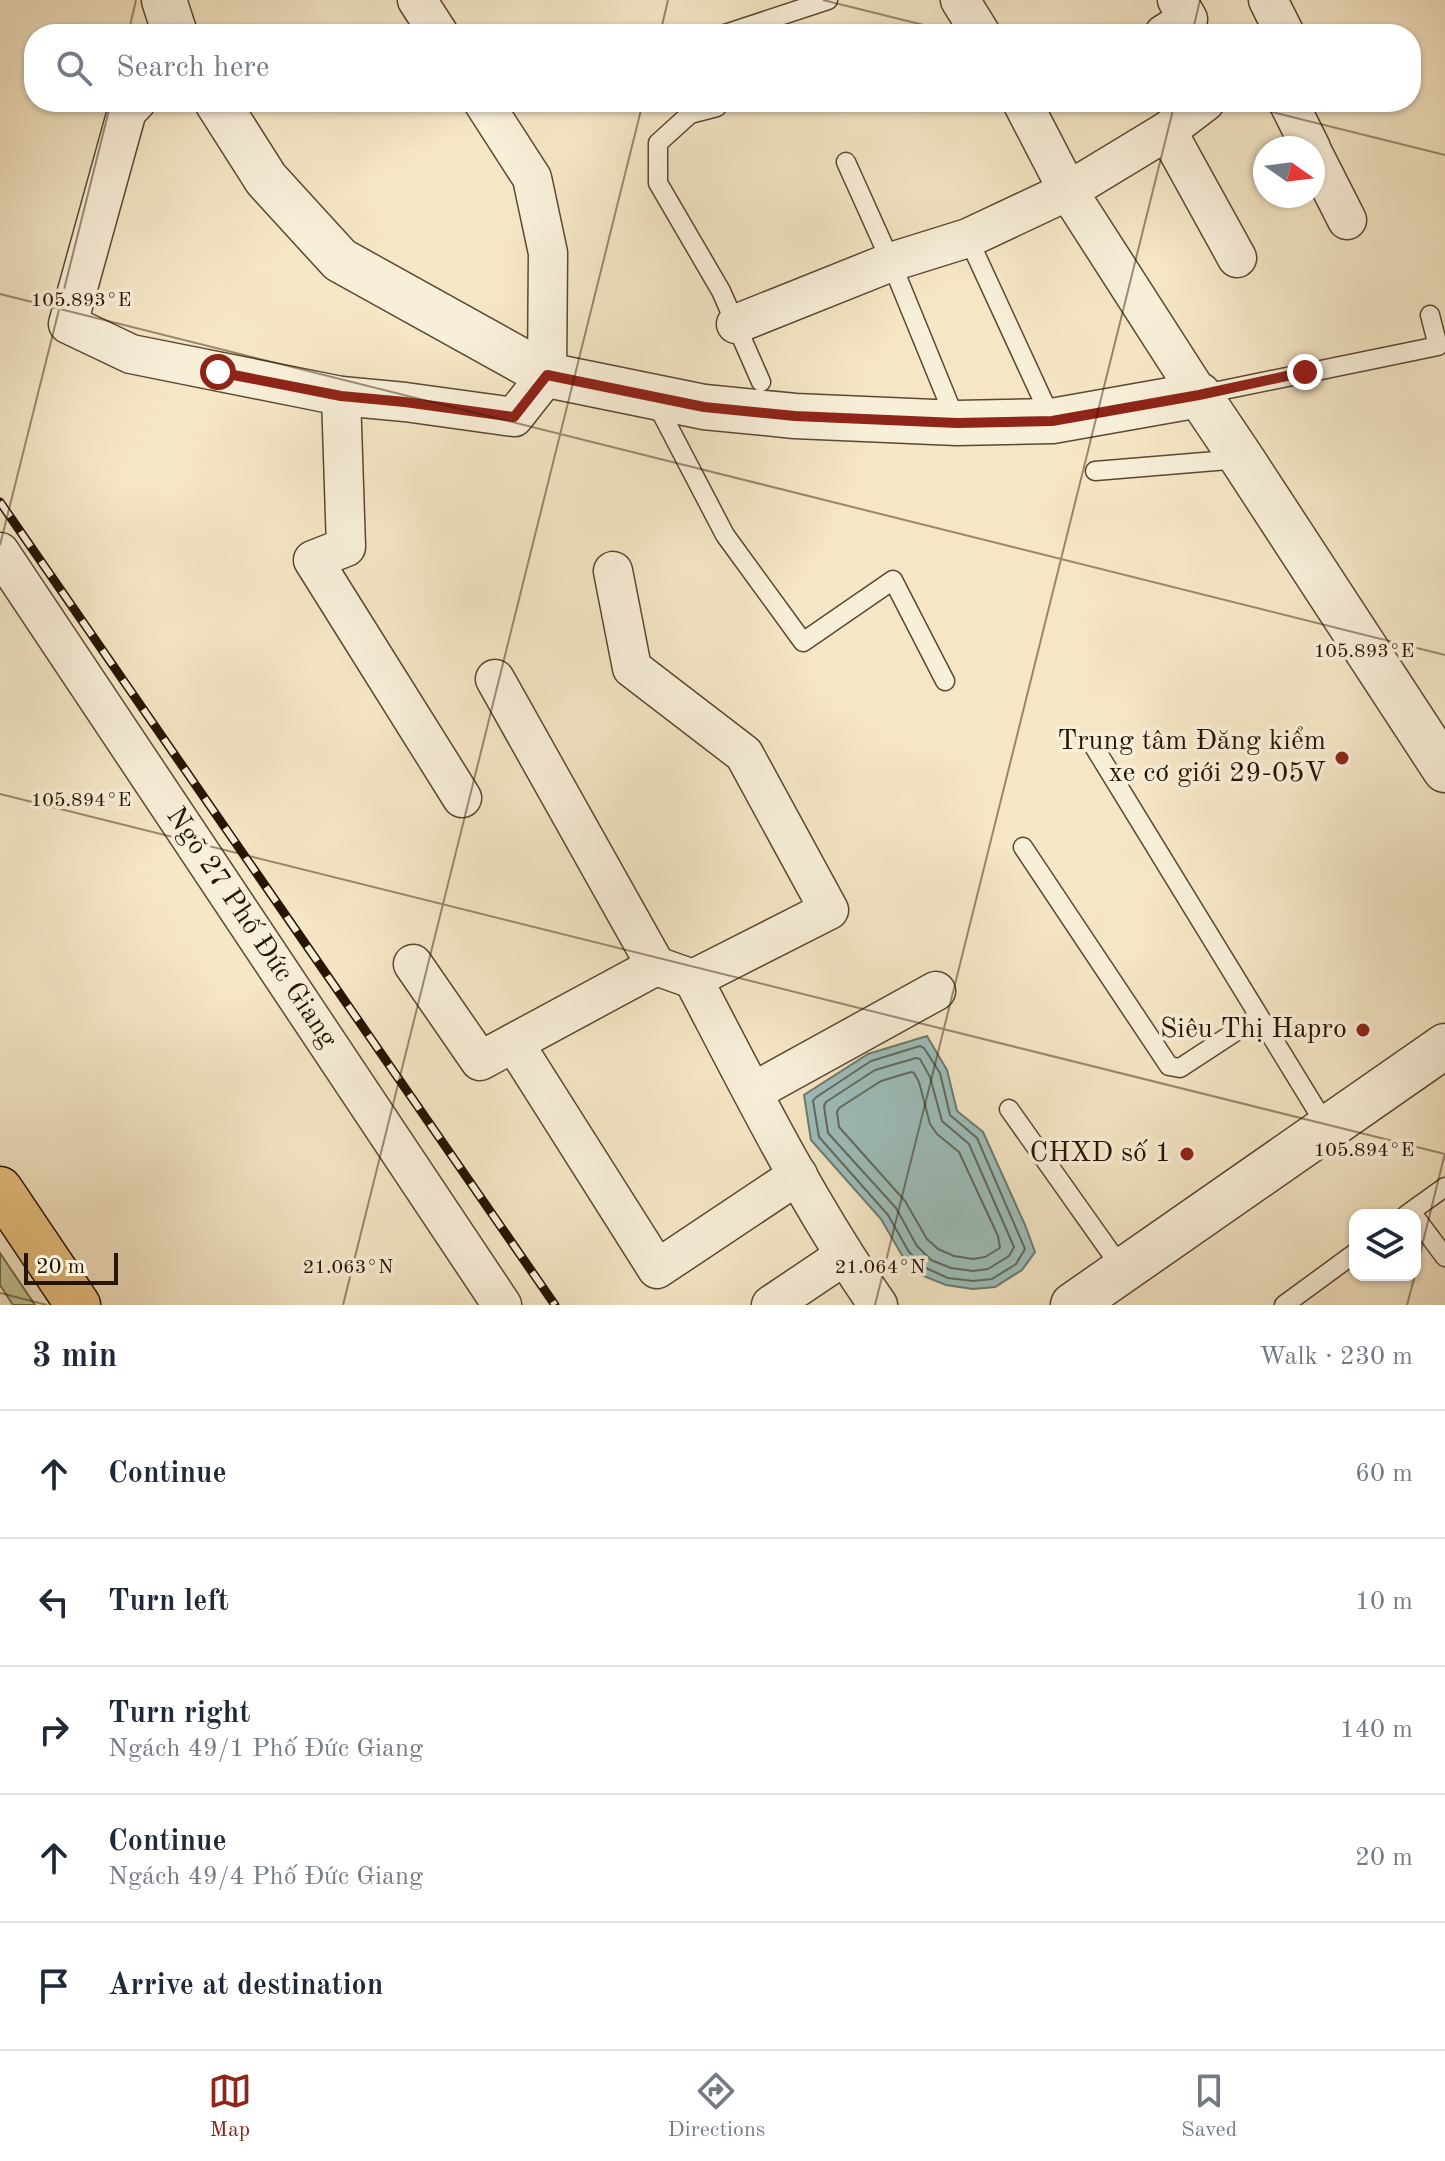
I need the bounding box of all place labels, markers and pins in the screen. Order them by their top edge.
place label: Trung tâm Đăng kiểm xe cơ giới 29-05V [1057,726,1326,788]
marker: Trung tâm Đăng kiểm xe cơ giới 29-05V [1333,749,1351,767]
place label: Siêu Thị Hapro [1160,1016,1347,1044]
marker: Siêu Thị Hapro [1354,1021,1372,1039]
place label: CHXD số 1 [1029,1139,1171,1168]
marker: CHXD số 1 [1178,1145,1196,1163]

